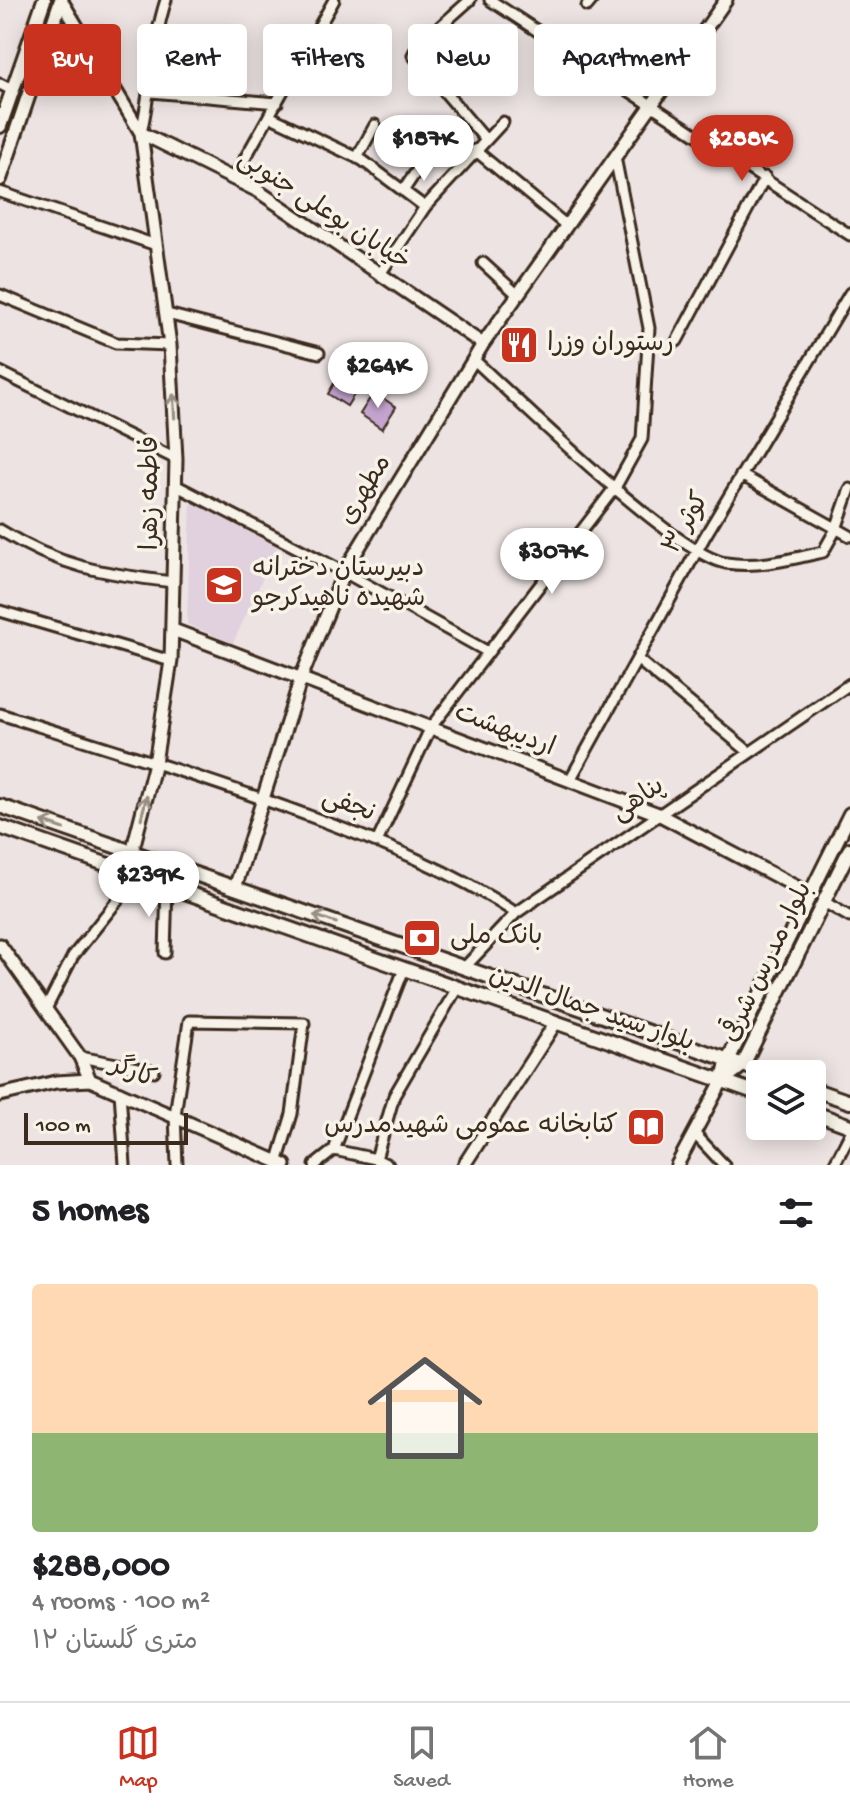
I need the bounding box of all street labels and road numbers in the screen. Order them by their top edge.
street label: خیابان بوعلی جنوبی [231,145,415,279]
street label: فاطمه زهرا [137,436,168,550]
street label: مطهری [334,450,400,532]
street label: کوثر ۳ [658,487,718,561]
street label: اردیبهشت [449,699,559,765]
street label: پناهی [607,772,671,830]
street label: نجفی [317,783,379,831]
street label: بلوار مدرس شرقی [712,875,821,1048]
street label: بلوار سید جمال الدین [484,961,698,1061]
street label: کارگر [103,1046,161,1097]

